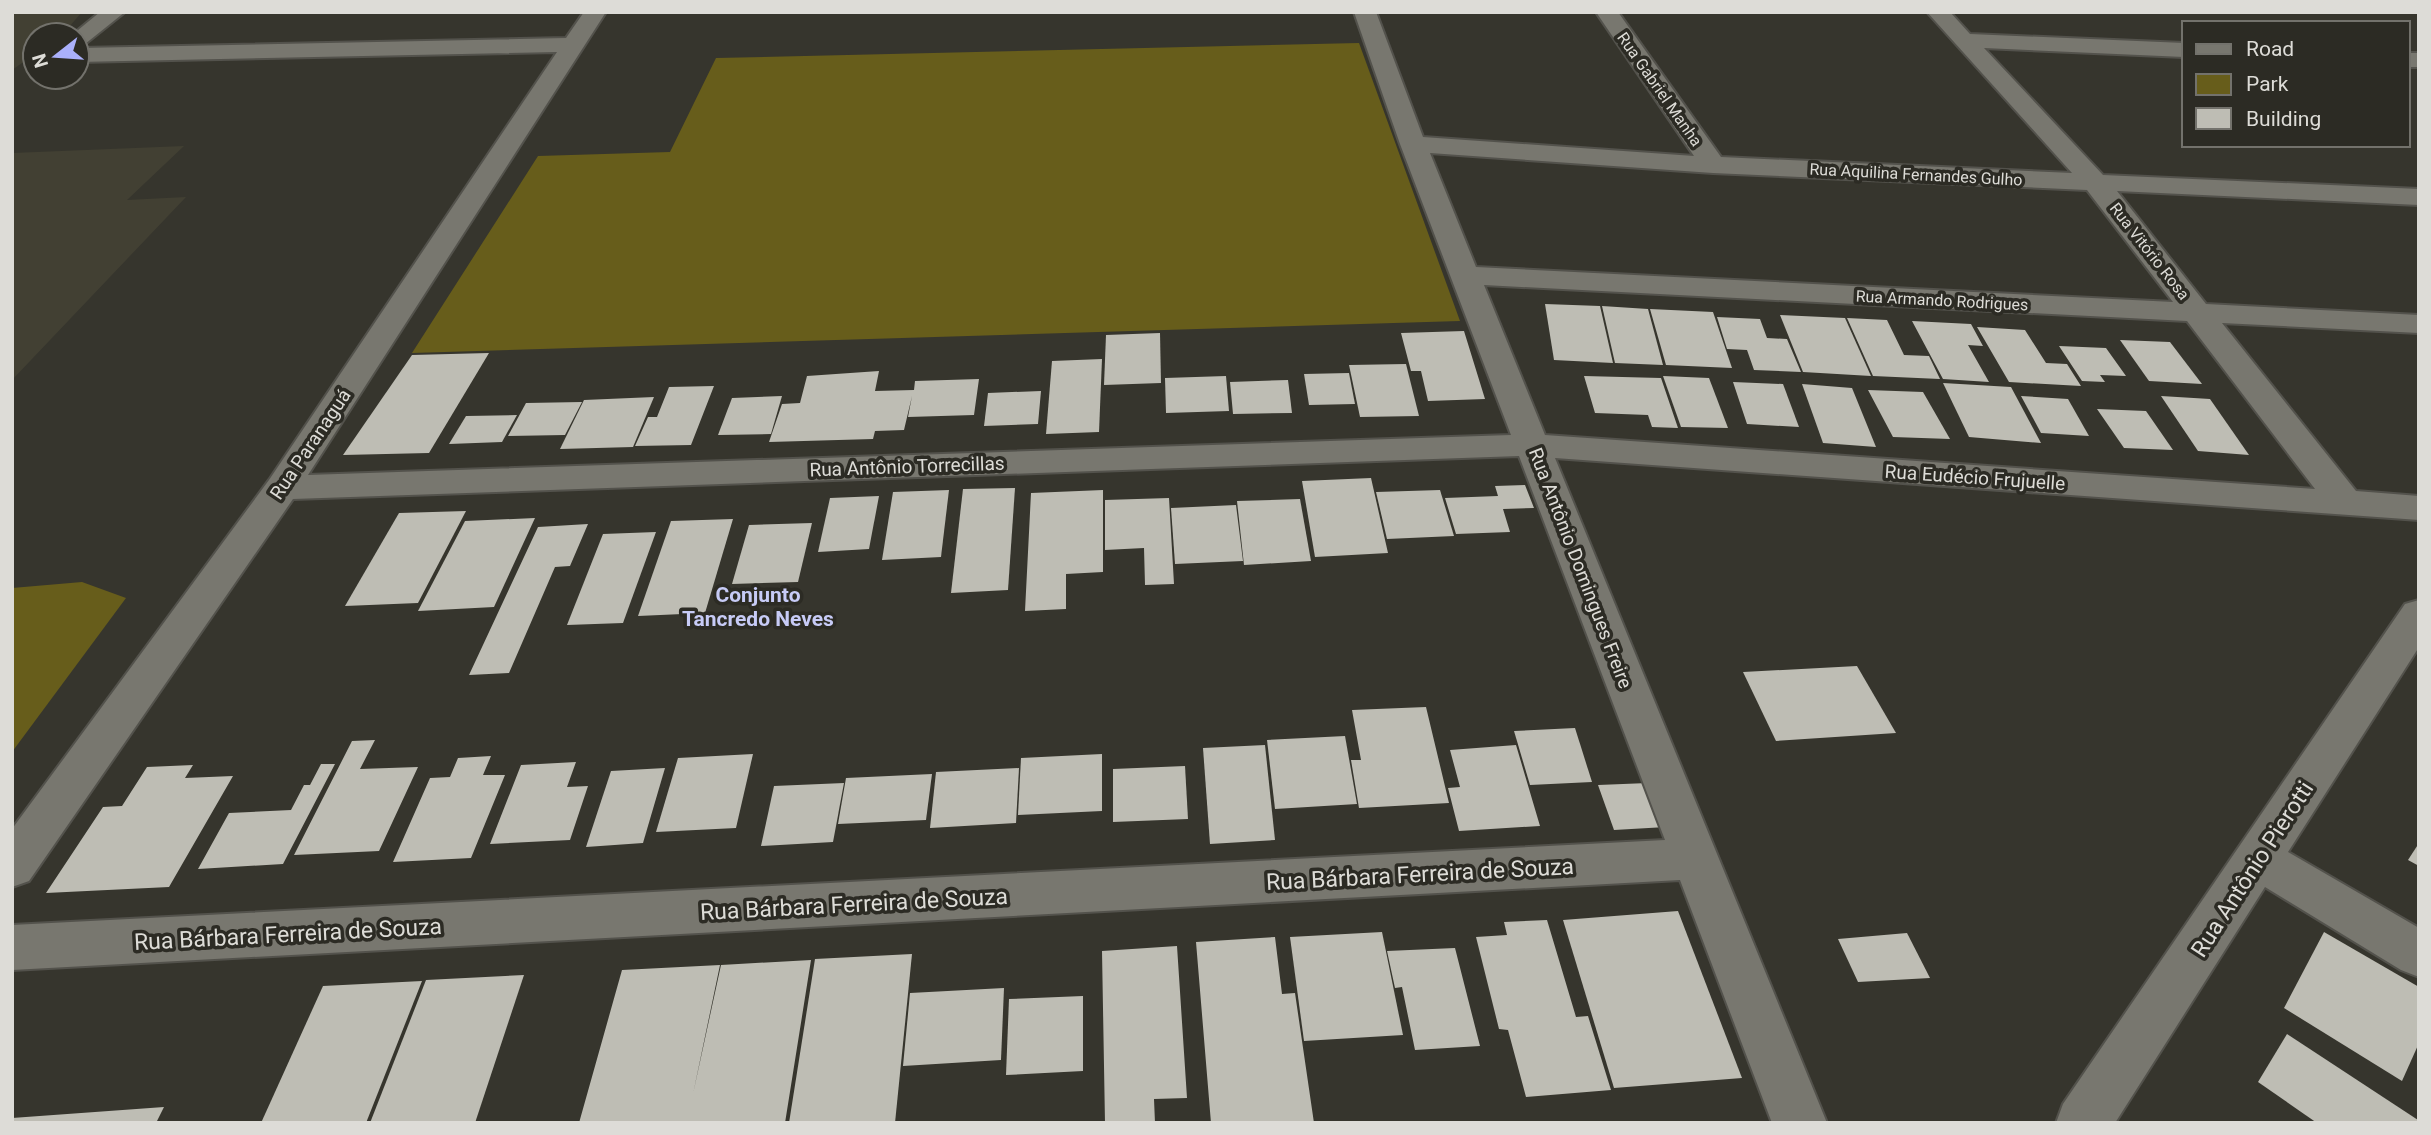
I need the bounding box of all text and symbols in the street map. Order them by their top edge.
north arrow [21,21,91,91]
legend [2182,21,2410,147]
street label: Rua Gabriel Manha [1613,29,1706,150]
text: Road [2246,37,2294,61]
text: N [27,51,53,71]
text: Park [2246,72,2289,96]
text: Building [2246,107,2321,131]
street label: Rua Aquilina Fernandes Gulho [1809,159,2023,190]
street label: Rua Vitório Rosa [2106,199,2193,304]
street label: Rua Armando Rodrigues [1855,286,2029,315]
street label: Rua Paranaguá [265,385,356,504]
street label: Rua Antônio Domingues Freire [1524,445,1637,692]
street label: Rua Antônio Torrecillas [809,452,1005,481]
street label: Rua Eudécio Frujuelle [1884,460,2066,495]
district label: Conjunto Tancredo Neves [682,583,834,631]
street label: Rua Antônio Pierotti [2186,776,2319,962]
street label: Rua Bárbara Ferreira de Souza [1265,853,1575,896]
street label: Rua Bárbara Ferreira de Souza [699,883,1009,926]
street label: Rua Bárbara Ferreira de Souza [133,913,443,956]

